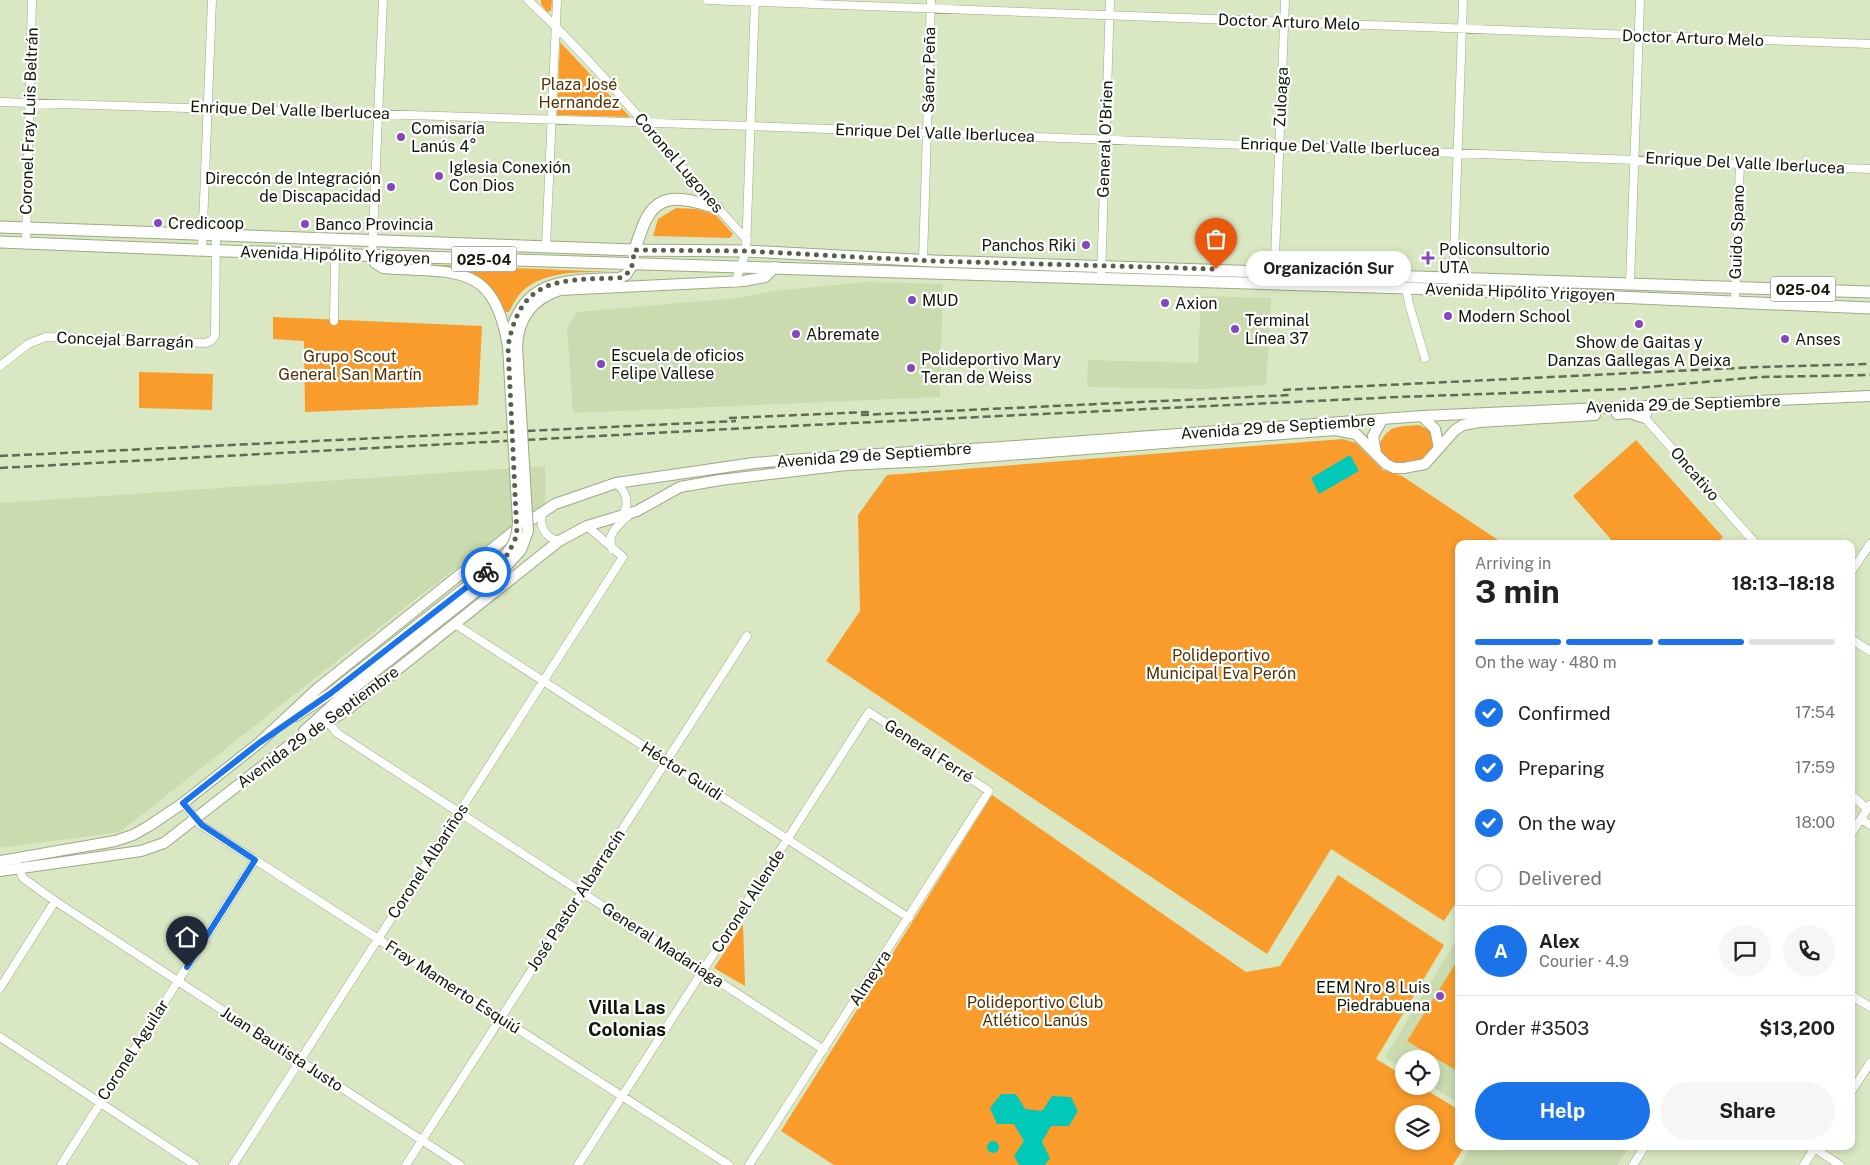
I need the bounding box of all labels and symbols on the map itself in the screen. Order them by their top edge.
street label: Doctor Arturo Melo [1218,10,1360,34]
street label: Doctor Arturo Melo [1622,26,1764,50]
street label: Coronel Fray Luis Beltrán [16,27,42,215]
street label: Sáenz Peña [919,27,939,113]
street label: Zuloaga [1270,66,1292,128]
park label: Plaza José Hernandez [539,75,620,112]
street label: General O'Brien [1093,80,1117,198]
street label: Enrique Del Valle Iberlucea [190,97,390,123]
street label: Coronel Lugones [631,109,727,217]
place label: Comisaría Lanús 4° [411,119,485,156]
street label: Enrique Del Valle Iberlucea [835,120,1035,146]
marker: Comisaría Lanús 4° [395,131,407,143]
street label: Enrique Del Valle Iberlucea [1240,134,1440,160]
street label: Enrique Del Valle Iberlucea [1645,148,1845,178]
place label: Iglesia Conexión Con Dios [449,158,571,195]
place label: Direccón de Integración de Discapacidad [205,169,381,206]
marker: Iglesia Conexión Con Dios [433,170,445,182]
marker: Direccón de Integración de Discapacidad [385,181,397,193]
street label: Guido Spano [1726,184,1748,280]
place label: Credicoop [168,214,244,233]
place label: Banco Provincia [315,215,433,234]
marker: Credicoop [152,217,164,229]
marker: Banco Provincia [299,218,311,230]
pin [1195,218,1237,269]
place label: Panchos Riki [981,236,1076,255]
marker: Panchos Riki [1080,239,1092,251]
place label: Policonsultorio UTA [1439,240,1550,277]
street label: Avenida Hipólito Yrigoyen [240,242,430,268]
road number: 025-04 [452,246,516,272]
marker: Policonsultorio UTA [1421,251,1435,265]
callout: Organización Sur [1246,252,1411,286]
road number: 025-04 [1770,276,1836,302]
street label: Avenida Hipólito Yrigoyen [1425,279,1615,305]
place label: MUD [922,291,958,310]
marker: MUD [906,294,918,306]
place label: Axion [1175,294,1217,313]
marker: Axion [1159,297,1171,309]
place label: Modern School [1458,307,1571,326]
marker: Modern School [1442,310,1454,322]
place label: Terminal Línea 37 [1245,311,1310,348]
marker: Show de Gaitas y Danzas Gallegas A Deixa [1633,318,1645,330]
marker: Terminal Línea 37 [1229,323,1241,335]
place label: Abremate [806,325,879,344]
street label: Concejal Barragán [56,328,194,352]
marker: Abremate [790,328,802,340]
place label: Anses [1795,330,1841,349]
place label: Show de Gaitas y Danzas Gallegas A Deixa [1547,333,1731,370]
marker: Anses [1779,333,1791,345]
place label: Escuela de oficios Felipe Vallese [611,346,744,383]
park label: Grupo Scout General San Martín [278,347,422,384]
place label: Polideportivo Mary Teran de Weiss [921,350,1061,387]
marker: Escuela de oficios Felipe Vallese [595,358,607,370]
marker: Polideportivo Mary Teran de Weiss [905,362,917,374]
street label: Avenida 29 de Septiembre [1585,391,1781,417]
street label: Avenida 29 de Septiembre [1180,411,1376,443]
street label: Avenida 29 de Septiembre [776,439,972,471]
street label: Oncativo [1666,443,1724,505]
courier [461,547,511,597]
park label: Polideportivo Municipal Eva Perón [1146,646,1296,683]
street label: Avenida 29 de Septiembre [233,662,403,792]
street label: General Ferré [881,715,977,787]
street label: Héctor Guidi [638,738,726,804]
street label: Coronel Albariños [384,800,472,922]
street label: José Pastor Albarracín [523,825,629,975]
street label: Coronel Allende [707,846,789,956]
street label: General Madariaga [598,898,728,992]
pin [166,916,208,967]
street label: Fray Mamerto Esquiú [382,936,524,1038]
street label: Almeyra [845,947,895,1009]
place label: EEM Nro 8 Luis Piedrabuena [1316,978,1430,1015]
marker: EEM Nro 8 Luis Piedrabuena [1434,990,1446,1002]
park label: Polideportivo Club Atlético Lanús [967,993,1103,1030]
street label: Coronel Aguilar [93,996,173,1104]
district label: Villa Las Colonias [588,996,666,1040]
street label: Juan Bautista Justo [217,1002,347,1096]

